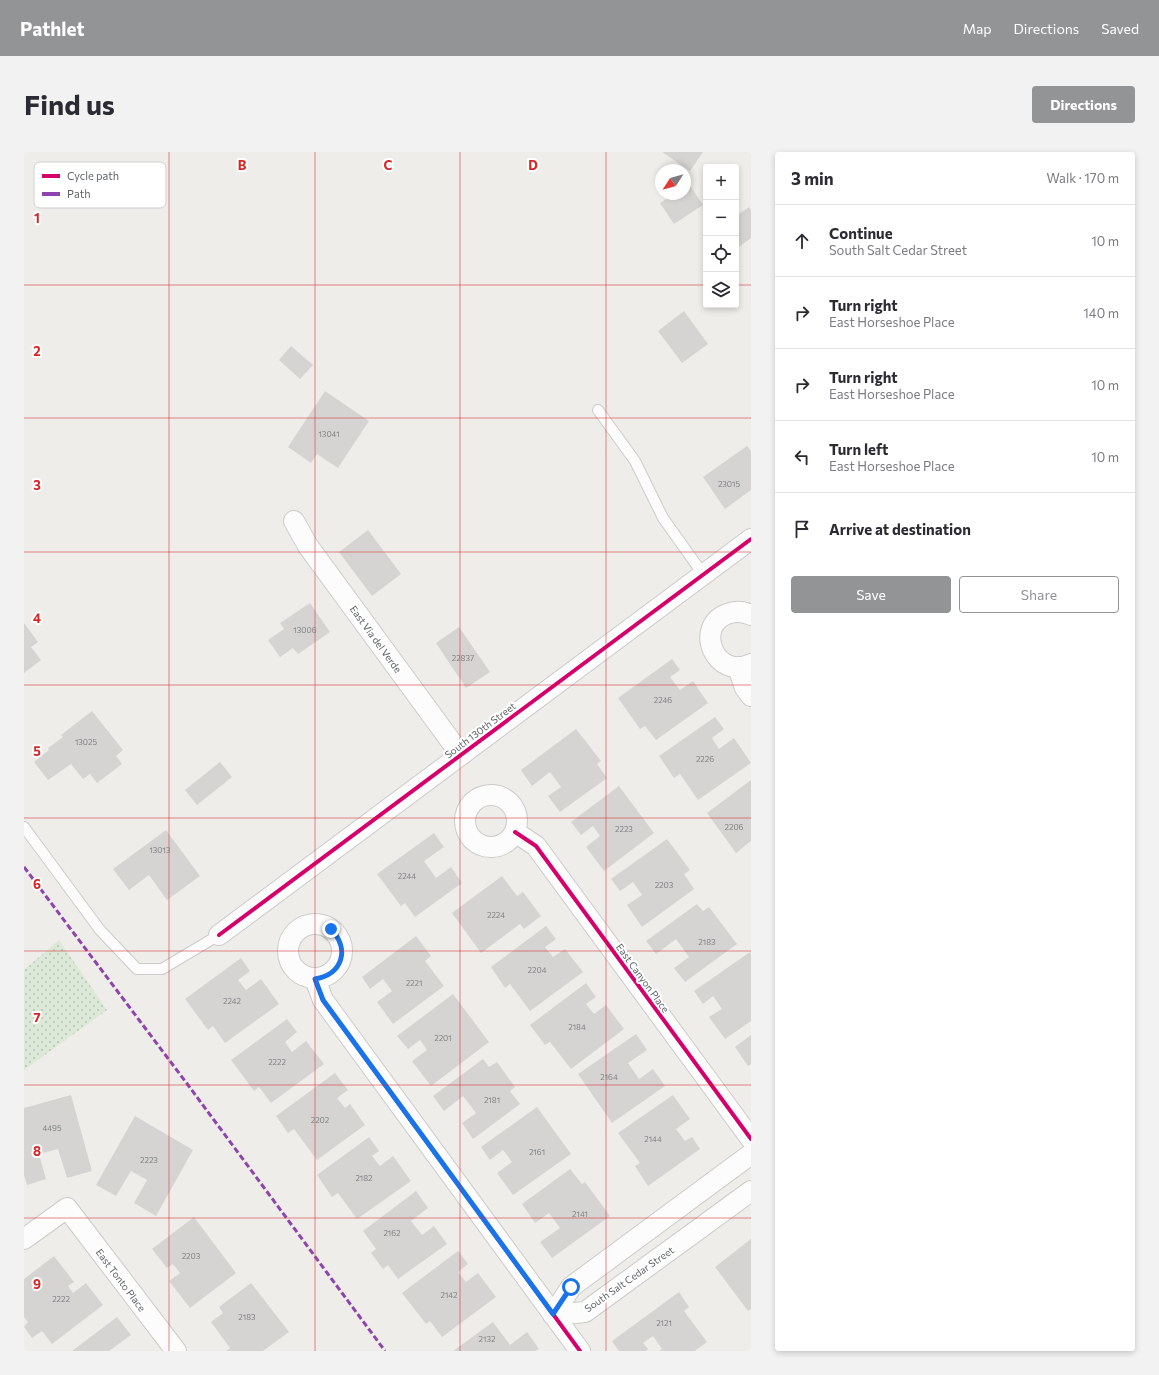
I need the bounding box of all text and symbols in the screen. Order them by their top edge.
text: Pathlet [20,17,85,40]
text: Map [963,20,992,37]
text: Directions [1014,20,1079,37]
text: Saved [1101,20,1139,37]
button: Directions [1032,86,1135,123]
text: Find us [24,87,115,121]
text: B [238,157,247,173]
text: C [384,157,393,173]
text: D [528,157,538,173]
legend [34,162,166,208]
north arrow [655,164,691,200]
map controls [703,164,739,308]
button: + [703,164,739,200]
text: 3 min [791,168,834,189]
text: Cycle path [67,169,119,182]
text: Walk · 170 m [1047,170,1119,186]
text: Path [67,187,90,200]
button: − [703,200,739,236]
text: 1 [34,210,40,226]
text: Continue [829,224,893,242]
icon: ahead [791,230,813,252]
text: 10 m [1091,233,1119,249]
button: locate [703,236,739,272]
text: South Salt Cedar Street [829,242,967,258]
button: layers [703,272,739,308]
text: Turn right [829,296,898,314]
icon: right [791,302,813,324]
text: 140 m [1083,305,1119,321]
text: East Horseshoe Place [829,314,955,330]
text: 2 [33,343,41,359]
text: Turn right [829,368,898,386]
icon: right [791,374,813,396]
text: 10 m [1091,377,1119,393]
text: East Horseshoe Place [829,386,955,402]
house number: 13041 [318,429,340,439]
text: Turn left [829,440,888,458]
icon: left [791,446,813,468]
text: 10 m [1091,449,1119,465]
text: East Horseshoe Place [829,458,955,474]
text: 3 [33,477,41,493]
house number: 23015 [718,479,741,489]
icon: arrive [791,518,813,540]
text: Arrive at destination [829,520,971,538]
button: Save [791,576,951,613]
button: Share [959,576,1119,613]
street label: East Via del Verde [348,603,404,675]
text: 4 [33,610,41,626]
house number: 13006 [293,625,317,635]
house number: 22837 [452,653,474,663]
house number: 2246 [654,695,672,705]
street label: South 130th Street [442,699,518,761]
house number: 13025 [75,737,98,747]
text: 5 [33,743,41,759]
house number: 2226 [696,754,714,764]
house number: 2206 [725,822,744,832]
house number: 2223 [615,824,633,834]
house number: 13013 [149,845,171,855]
house number: 2244 [398,871,416,881]
text: 6 [33,876,41,892]
house number: 2203 [655,880,674,890]
house number: 2224 [487,910,505,920]
route end [322,920,340,938]
house number: 2183 [698,937,716,947]
street label: East Canyon Place [614,941,672,1015]
house number: 2204 [528,965,547,975]
house number: 2221 [406,978,422,988]
house number: 2242 [223,996,241,1006]
text: 7 [33,1009,41,1025]
house number: 2184 [568,1022,586,1032]
house number: 2201 [434,1033,452,1043]
house number: 2222 [268,1057,286,1067]
house number: 2164 [600,1072,618,1082]
house number: 2181 [484,1095,500,1105]
house number: 2202 [311,1115,330,1125]
house number: 4495 [42,1123,62,1133]
house number: 2144 [644,1134,662,1144]
text: 8 [33,1143,41,1159]
house number: 2161 [529,1147,545,1157]
house number: 2223 [140,1155,158,1165]
house number: 2182 [355,1173,373,1183]
house number: 2141 [572,1209,588,1219]
house number: 2162 [383,1228,401,1238]
street label: South Salt Cedar Street [582,1244,676,1314]
street label: East Tonto Place [94,1246,148,1314]
house number: 2203 [182,1251,201,1261]
text: 9 [33,1276,41,1292]
route start [562,1278,580,1296]
house number: 2142 [441,1290,458,1300]
house number: 2222 [52,1294,70,1304]
house number: 2183 [238,1312,256,1322]
house number: 2121 [656,1318,672,1328]
house number: 2132 [479,1334,496,1344]

